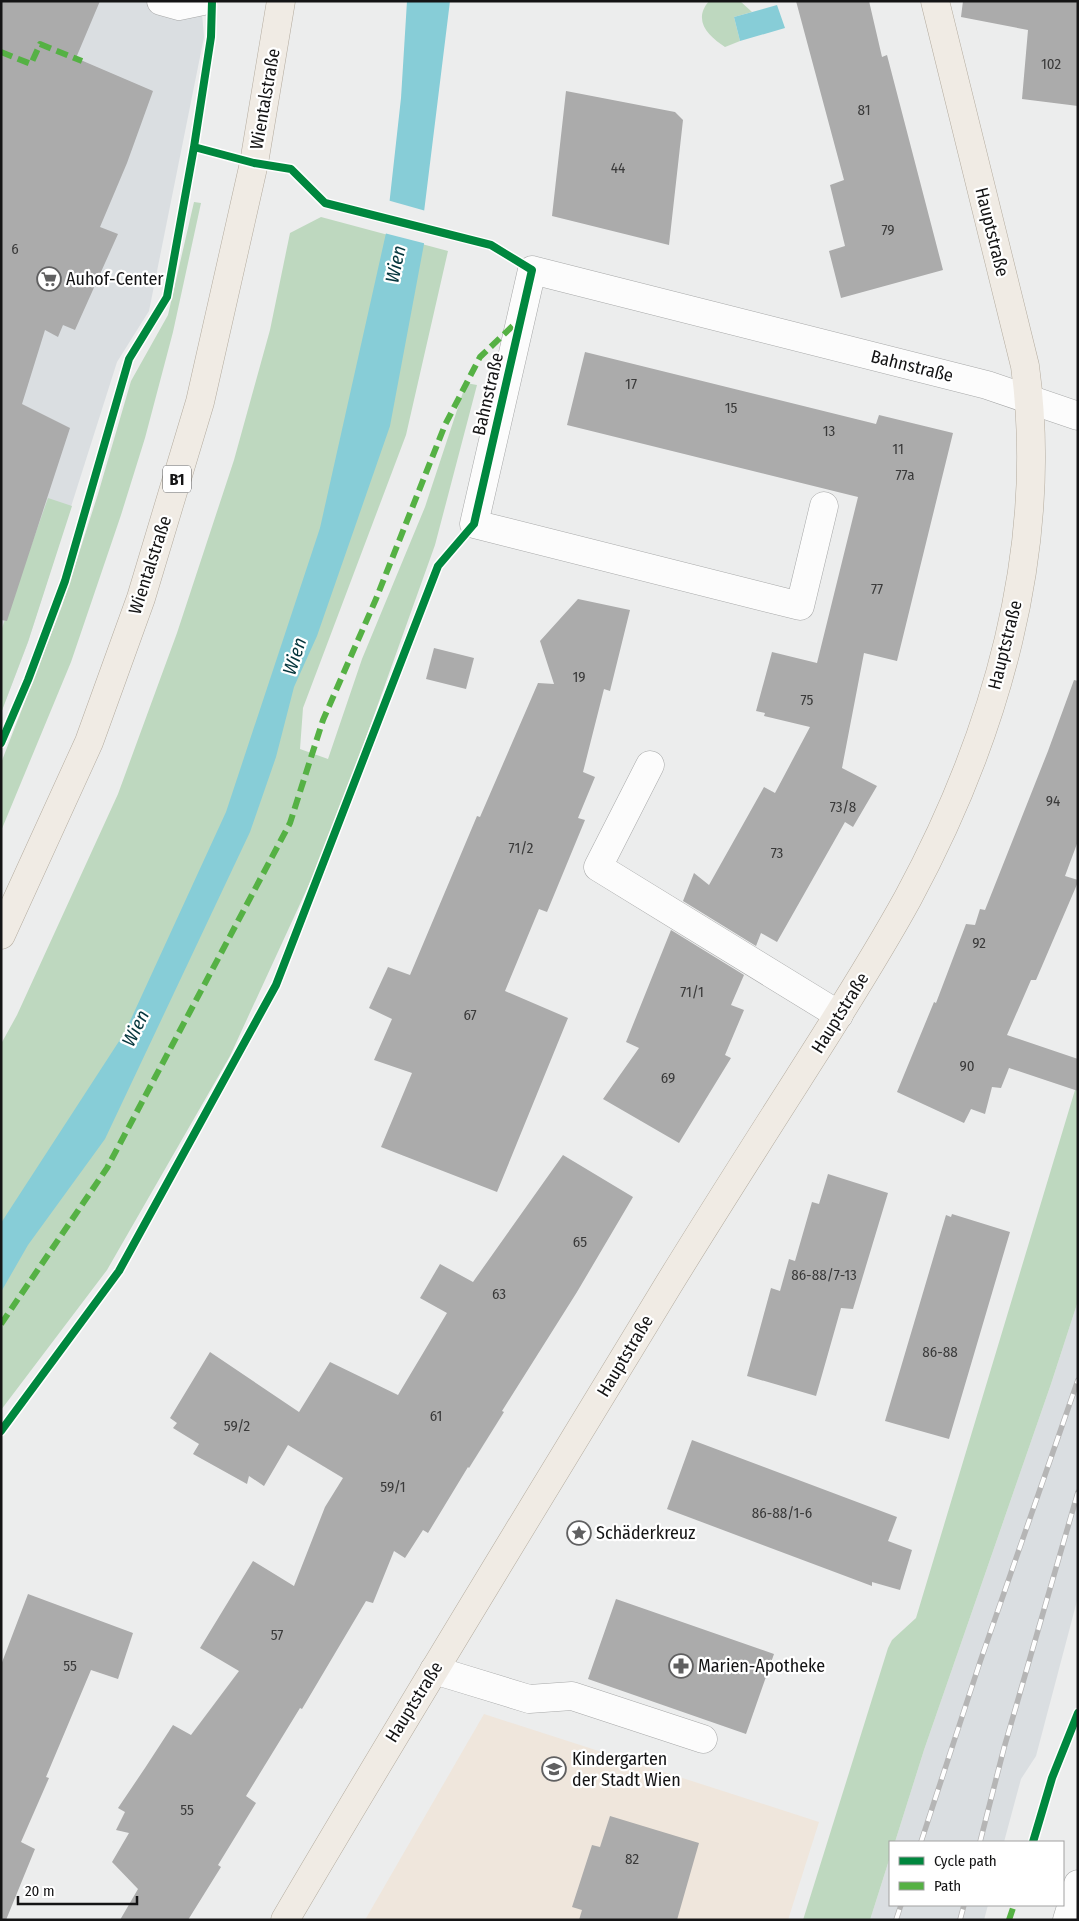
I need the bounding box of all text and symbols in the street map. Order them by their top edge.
street label: Wientalstraße [245,47,285,151]
house number: 102 [1041,55,1061,73]
house number: 81 [858,101,870,119]
house number: 44 [611,159,625,177]
street label: Hauptstraße [970,185,1014,279]
house number: 79 [881,221,895,239]
house number: 6 [11,240,19,258]
water label: Wien [380,243,411,285]
supermarket icon: Auhof-Center [36,266,62,292]
place label: Auhof-Center [66,268,164,290]
street label: Bahnstraße [868,345,956,387]
street label: Bahnstraße [468,350,508,438]
house number: 17 [625,375,637,393]
house number: 15 [725,399,737,417]
house number: 13 [823,422,836,440]
house number: 11 [892,440,904,458]
road number: B1 [163,466,191,492]
house number: 77a [895,466,915,484]
street label: Wientalstraße [124,513,176,617]
house number: 77 [871,580,883,598]
street label: Hauptstraße [983,598,1027,692]
water label: Wien [278,635,311,678]
house number: 19 [572,668,586,686]
house number: 75 [801,691,813,709]
house number: 94 [1046,792,1060,810]
house number: 73/8 [830,798,856,816]
house number: 71/2 [509,839,534,857]
house number: 73 [771,844,784,862]
house number: 92 [972,934,986,952]
street label: Hauptstraße [806,968,874,1058]
house number: 71/1 [680,983,704,1001]
water label: Wien [117,1006,154,1050]
house number: 67 [463,1006,477,1024]
house number: 90 [959,1057,975,1075]
house number: 69 [661,1069,675,1087]
house number: 65 [573,1233,587,1251]
house number: 86-88/7-13 [791,1266,857,1284]
house number: 63 [492,1285,506,1303]
street label: Hauptstraße [592,1311,658,1401]
house number: 86-88 [922,1343,958,1361]
house number: 61 [430,1407,442,1425]
house number: 59/2 [224,1417,251,1435]
house number: 59/1 [380,1478,406,1496]
house number: 86-88/1-6 [752,1504,812,1522]
place icon: Schäderkreuz [566,1520,592,1546]
place label: Schäderkreuz [596,1522,695,1544]
house number: 57 [271,1626,283,1644]
pharmacy icon: Marien-Apotheke [668,1653,694,1679]
place label: Marien-Apotheke [698,1655,825,1677]
house number: 55 [63,1657,77,1675]
street label: Hauptstraße [380,1657,448,1747]
place label: Kindergarten der Stadt Wien [572,1748,681,1791]
school or university icon: Kindergarten der Stadt Wien [541,1756,567,1782]
house number: 55 [180,1801,194,1819]
legend [889,1841,1064,1906]
house number: 82 [625,1850,639,1868]
text: Cycle path [934,1852,997,1870]
scale bar [18,1874,136,1906]
text: Path [934,1877,961,1895]
text: 20 m [25,1882,55,1900]

